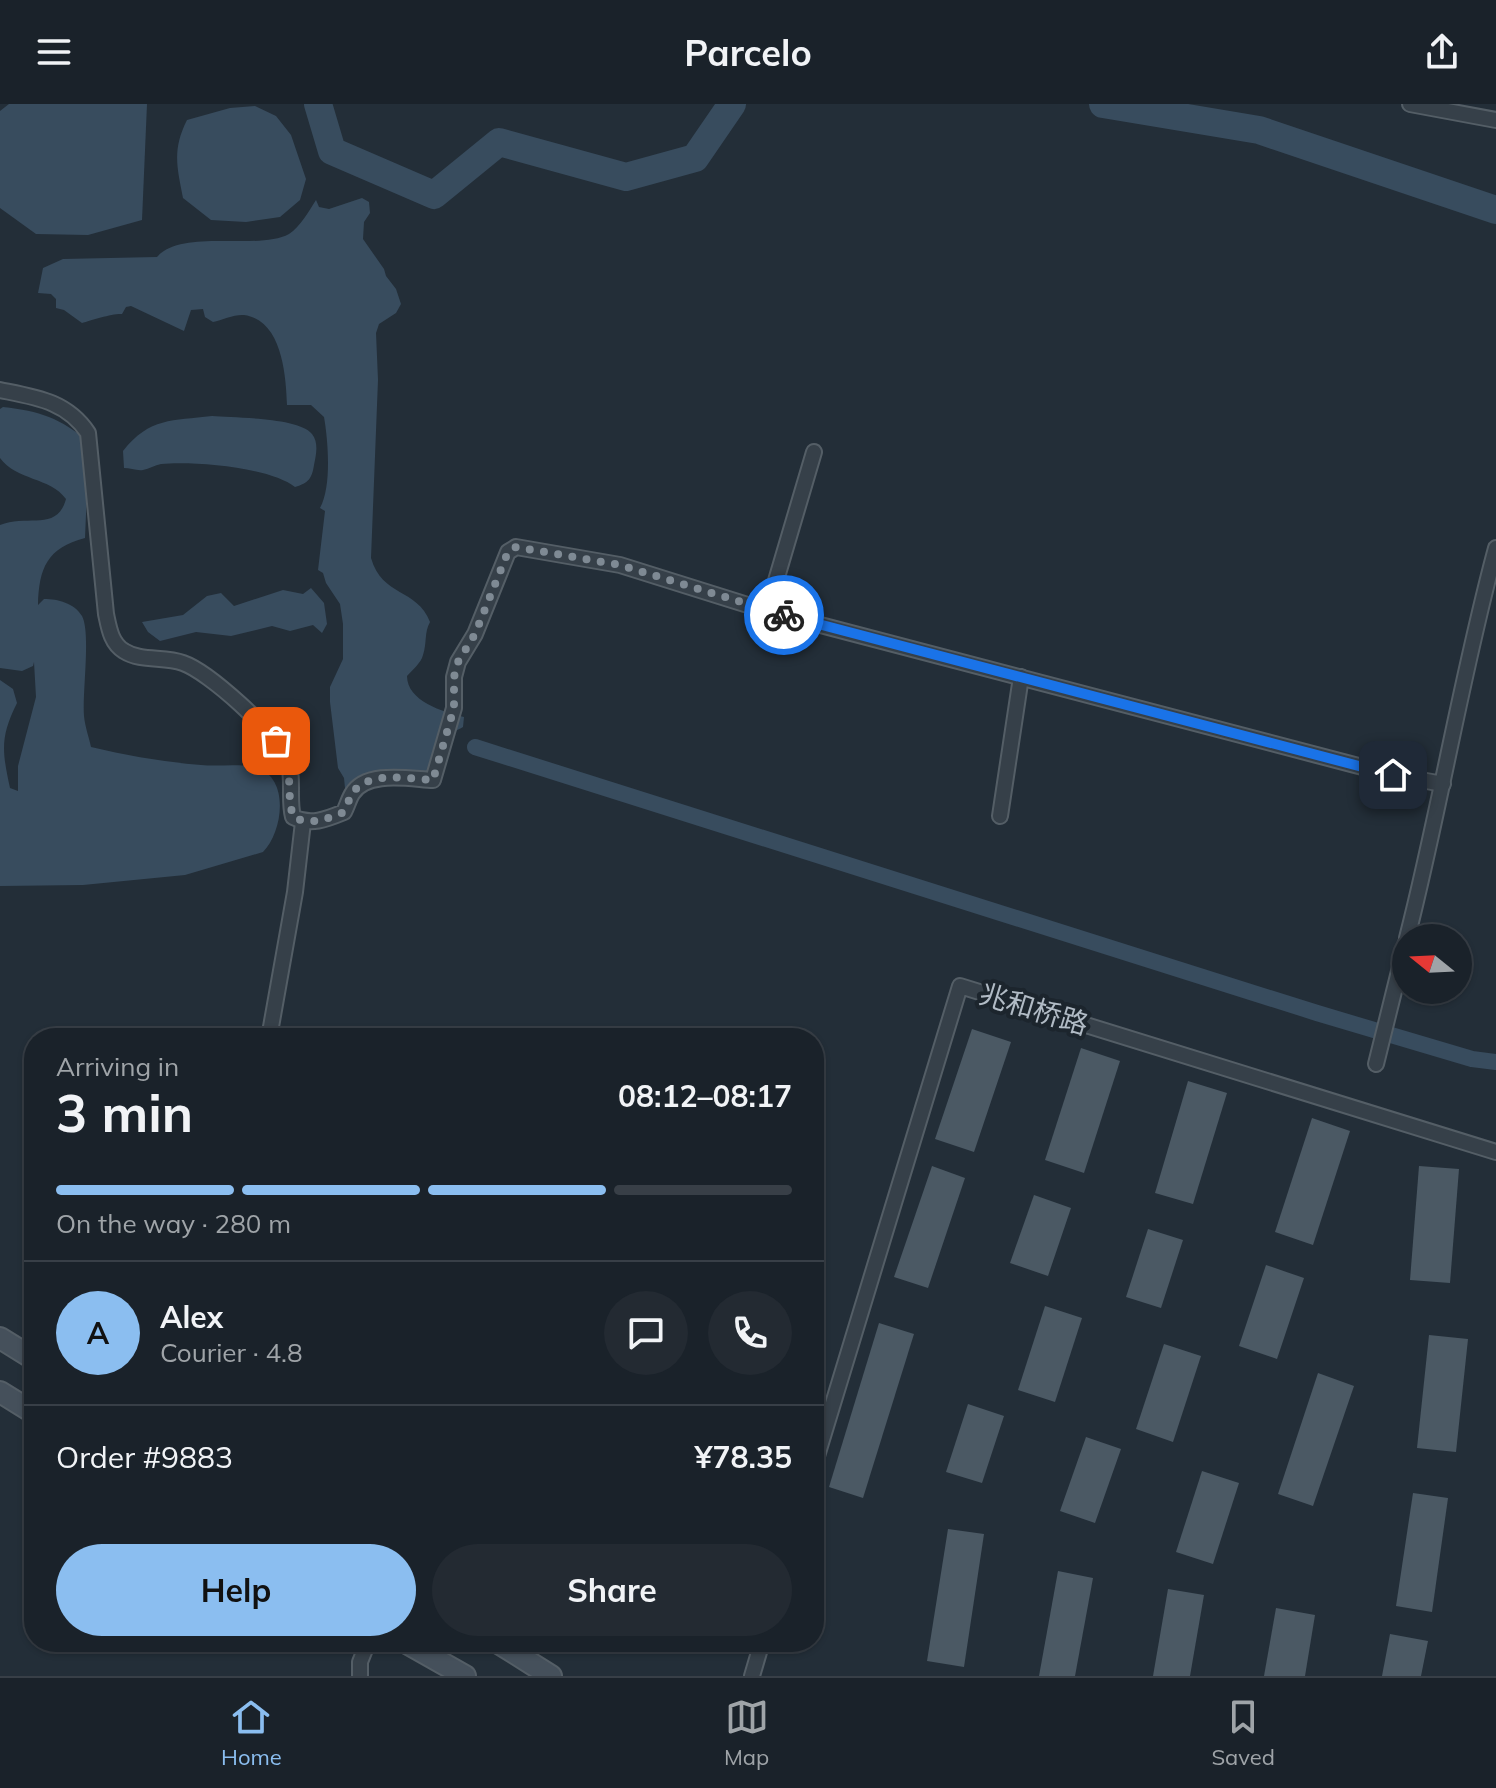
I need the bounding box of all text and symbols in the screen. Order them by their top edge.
icon: menu [32,30,76,74]
text: Parcelo [684,30,812,75]
icon: share [1420,30,1464,74]
courier [744,575,824,655]
icon: bike [762,593,806,637]
pin [242,707,310,775]
icon: bag [254,719,298,763]
pin [1359,741,1427,809]
icon: home [1371,753,1415,797]
north arrow [1392,924,1472,1004]
map controls [1392,924,1472,1004]
street label: 兆和桥路 [975,975,1093,1042]
text: Arriving in [56,1050,179,1083]
text: 08:12–08:17 [618,1077,792,1115]
text: 3 min [56,1080,193,1145]
text: On the way · 280 m [56,1207,291,1240]
button: chat [604,1291,688,1375]
button: phone [708,1291,792,1375]
text: Alex [160,1298,223,1336]
text: A [87,1314,109,1352]
text: Courier · 4.8 [160,1336,303,1369]
text: Order #9883 [56,1438,233,1476]
text: ¥78.35 [695,1438,792,1476]
button: Help [56,1544,416,1636]
button: Share [432,1544,792,1636]
tab: Home [221,1695,282,1771]
tab: Map [724,1695,769,1771]
tab: Saved [1211,1695,1275,1771]

